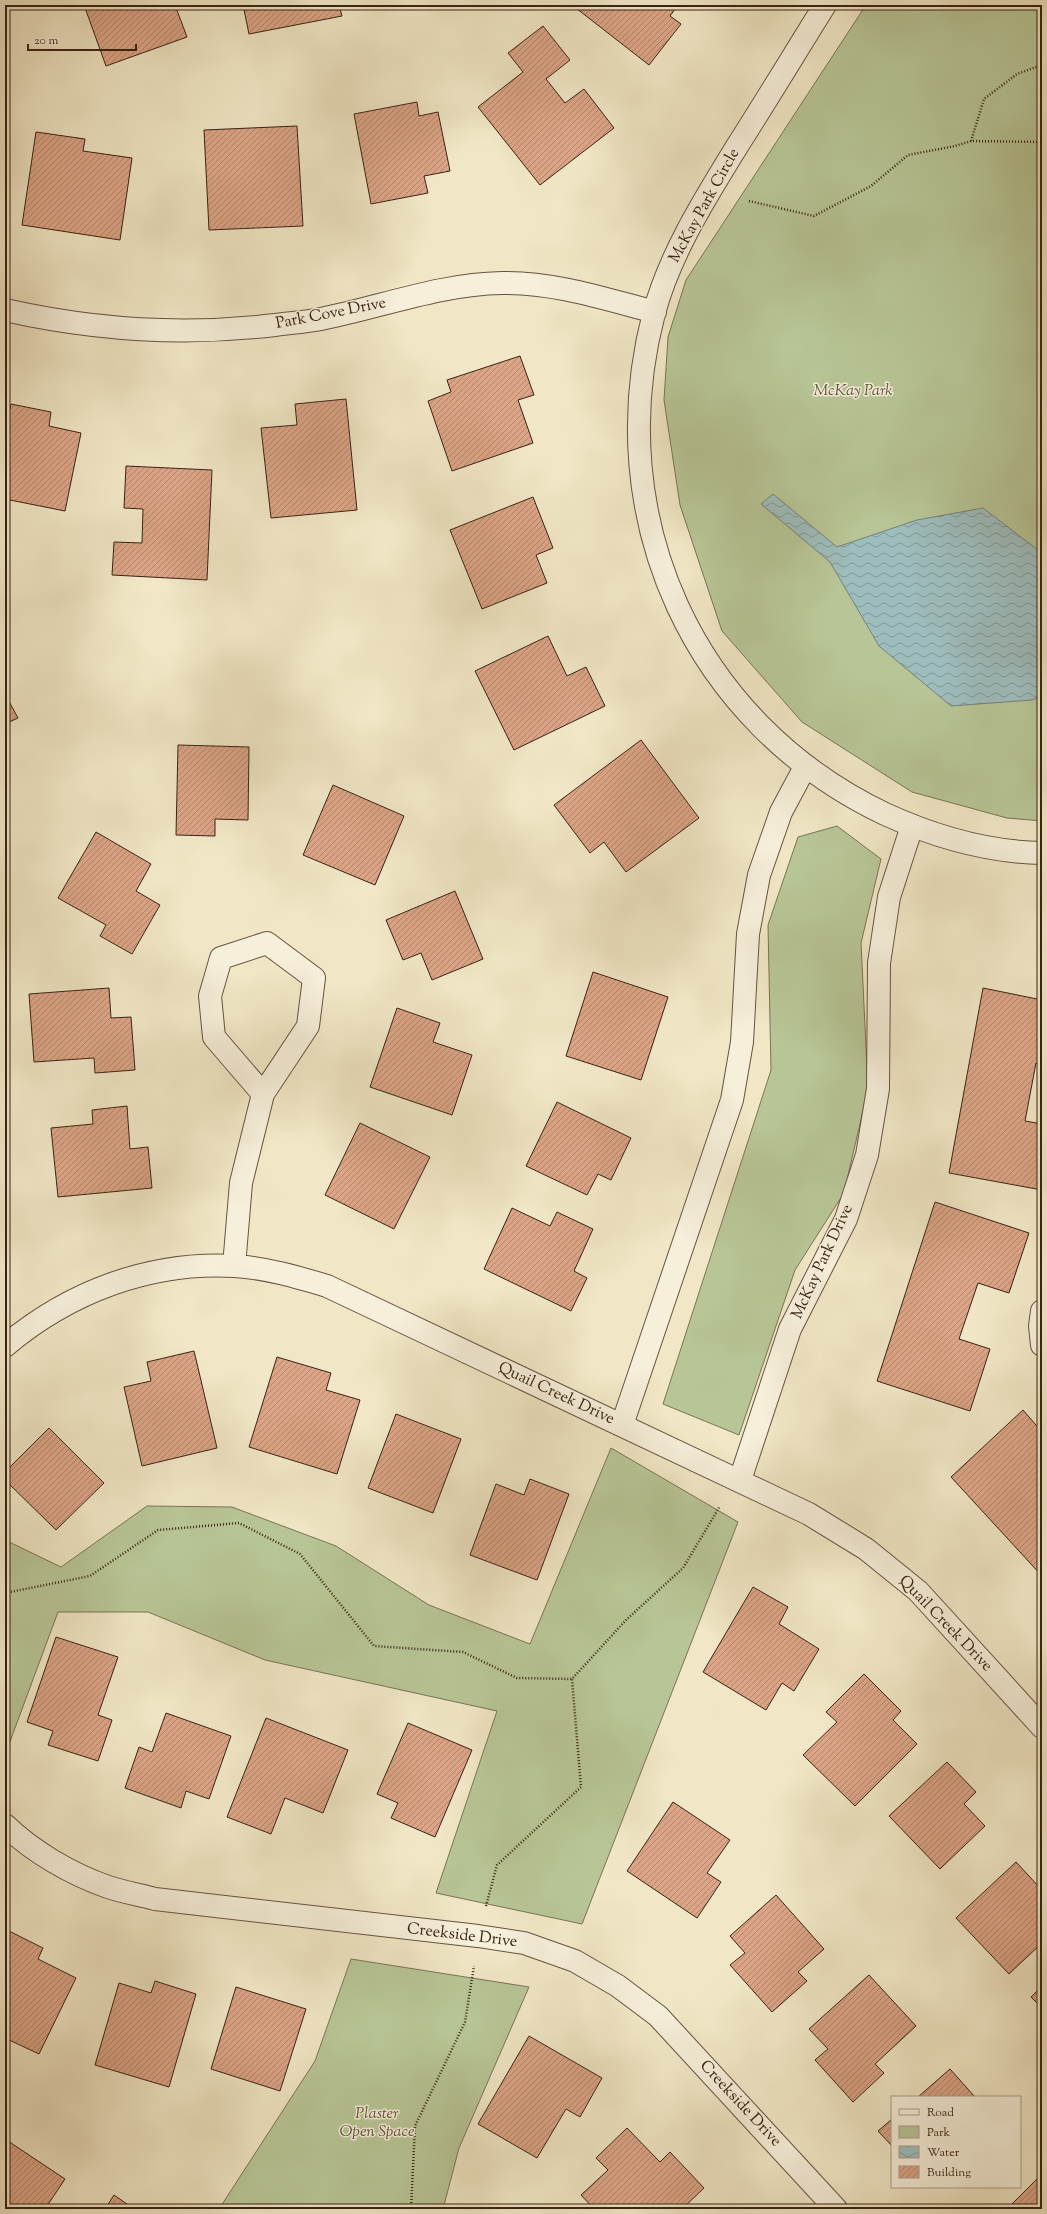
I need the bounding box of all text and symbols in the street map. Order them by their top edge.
scale bar [28,26,136,52]
text: 20 m [34,32,59,50]
street label: McKay Park Circle [664,145,746,267]
street label: Park Cove Drive [274,292,388,336]
park label: McKay Park [813,380,893,403]
street label: McKay Park Drive [786,1201,860,1323]
street label: Quail Creek Drive [494,1357,618,1431]
street label: Quail Creek Drive [893,1570,997,1678]
street label: Creekside Drive [405,1918,519,1954]
street label: Creekside Drive [694,2055,786,2153]
legend [891,2096,1021,2188]
park label: Plaster Open Space [340,2103,415,2144]
text: Road [927,2104,954,2122]
text: Park [927,2124,950,2142]
text: Water [927,2144,960,2162]
text: Building [927,2164,971,2182]

